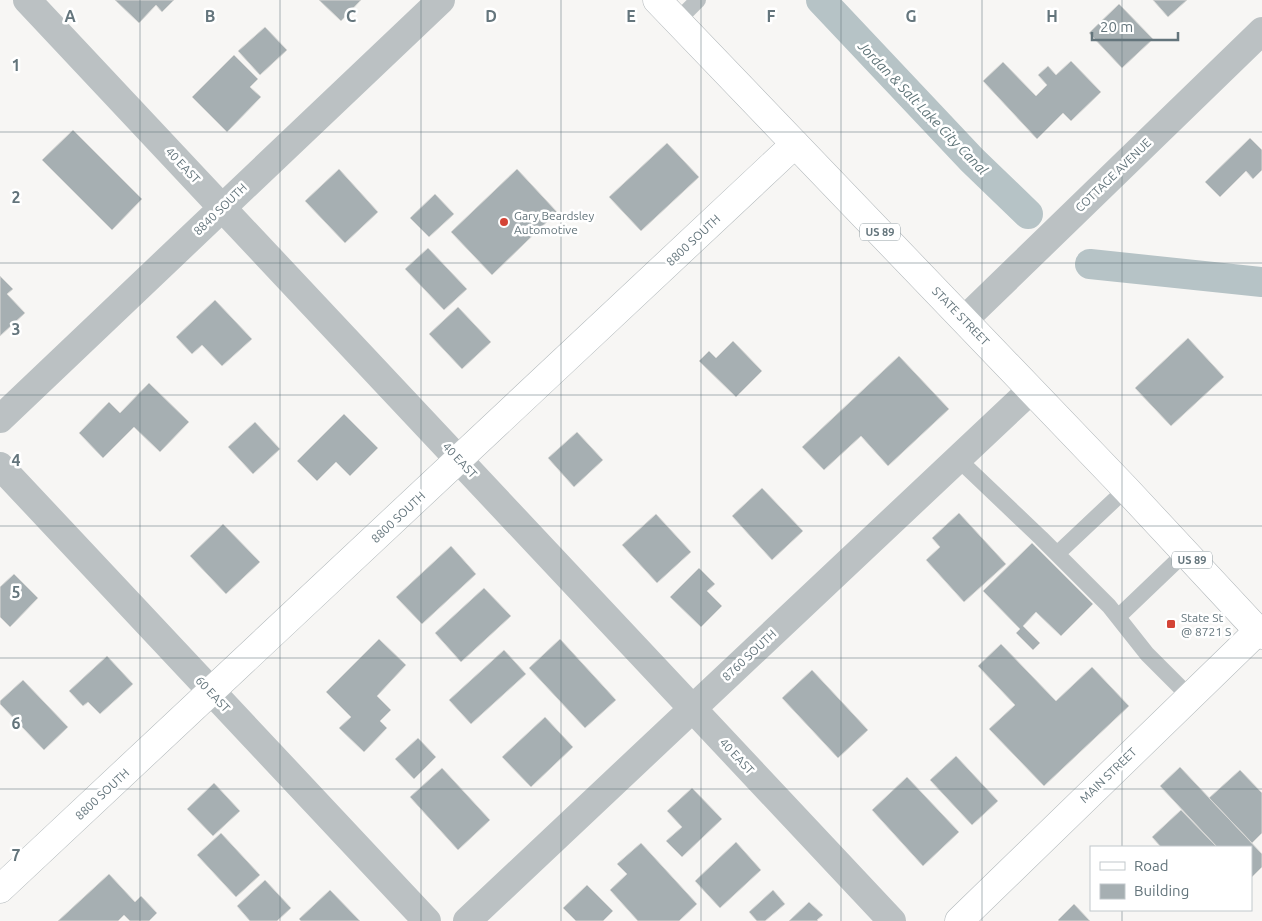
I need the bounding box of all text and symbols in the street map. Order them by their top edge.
text: A [64,7,76,25]
text: B [205,7,215,25]
text: C [346,7,356,25]
text: D [485,7,497,25]
text: E [626,7,636,25]
text: F [767,7,776,25]
text: G [905,7,917,25]
text: H [1046,7,1058,25]
scale bar [1092,10,1178,42]
text: 20 m [1100,18,1133,35]
water label: Jordan & Salt Lake City Canal [854,37,991,178]
text: 1 [11,56,21,74]
street label: COTTAGE AVENUE [1073,136,1153,214]
street label: 40 EAST [163,144,203,186]
street label: 8840 SOUTH [191,180,249,238]
text: 2 [11,188,21,206]
place label: Gary Beardsley Automotive [514,209,594,236]
street label: 8800 SOUTH [663,212,723,268]
marker: Gary Beardsley Automotive [498,216,510,228]
road number: US 89 [860,223,900,240]
street label: STATE STREET [930,284,992,348]
text: 3 [11,320,21,338]
street label: 40 EAST [440,439,480,481]
text: 4 [11,451,21,469]
street label: 8800 SOUTH [368,489,428,545]
road number: US 89 [1172,552,1212,568]
text: 5 [11,583,21,601]
place label: State St @ 8721 S [1181,611,1231,638]
marker: State St @ 8721 S [1165,618,1177,630]
street label: 8760 SOUTH [719,627,779,683]
street label: 60 EAST [193,673,233,715]
text: 6 [11,714,21,732]
street label: 40 EAST [717,735,757,777]
street label: MAIN STREET [1077,745,1139,805]
street label: 8800 SOUTH [72,766,132,822]
text: 7 [11,846,21,864]
legend [1090,846,1252,911]
text: Road [1134,857,1169,874]
text: Building [1134,882,1189,899]

